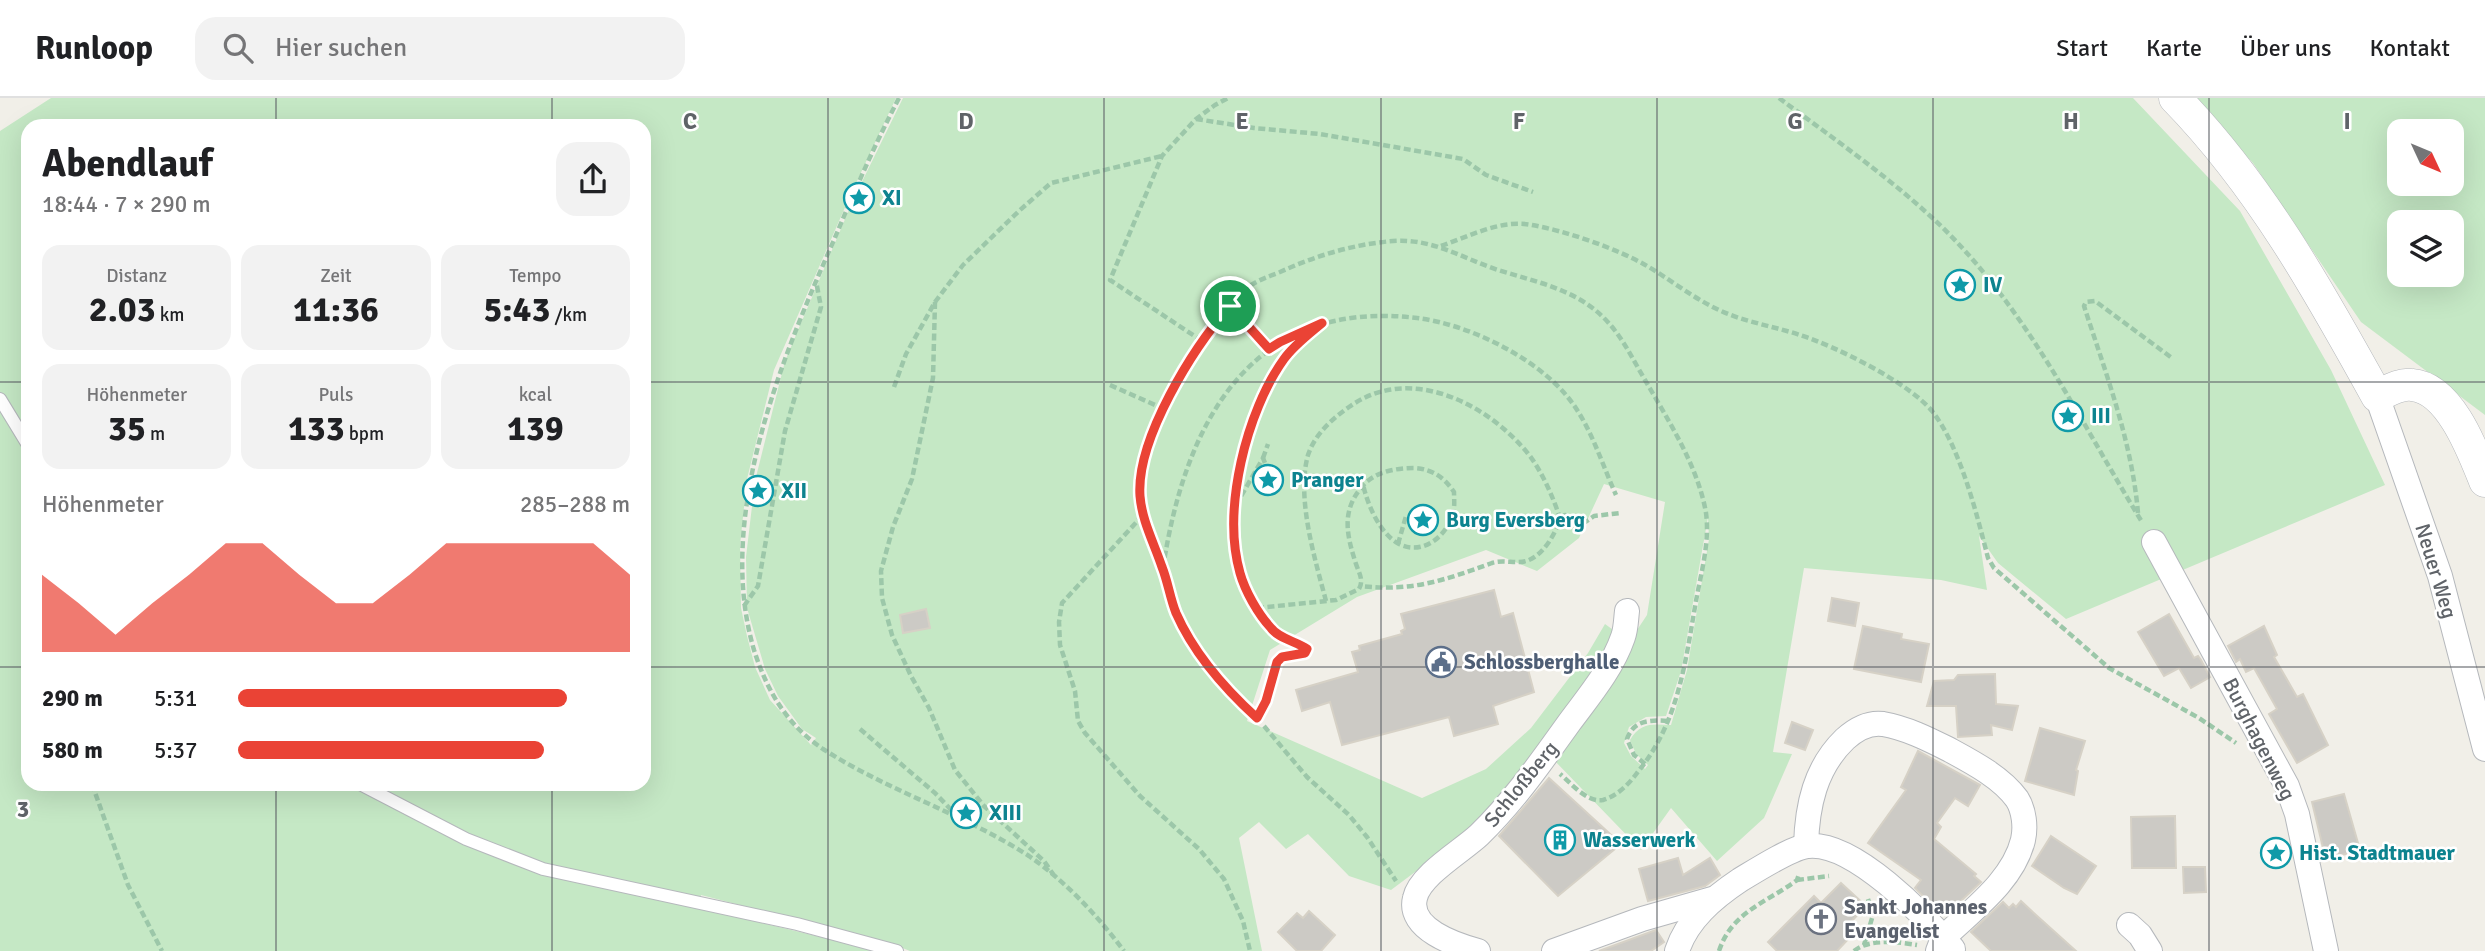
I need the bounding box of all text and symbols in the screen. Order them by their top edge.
search box [195,17,685,80]
text: Runloop [35,28,153,69]
icon: search [219,29,257,67]
text: Hier suchen [275,32,407,64]
text: Start [2056,33,2108,63]
text: Karte [2146,33,2202,63]
text: Über uns [2240,33,2332,63]
text: Kontakt [2370,33,2450,63]
text: C [683,107,697,136]
text: D [958,107,974,136]
text: E [1235,107,1249,136]
text: F [1513,107,1525,136]
text: G [1787,107,1803,136]
text: H [2063,107,2079,136]
text: I [2343,107,2351,136]
north arrow [2387,119,2464,196]
map controls [2387,119,2464,287]
text: Abendlauf [42,140,213,187]
button: share [556,142,630,216]
place icon: XI [842,181,876,215]
place label: XI [882,185,902,211]
text: 18:44 · 7 × 290 m [42,190,211,219]
button: layers [2387,210,2464,287]
text: Distanz [106,264,167,288]
text: Zeit [320,264,352,288]
text: Tempo [509,264,562,288]
place icon: IV [1943,268,1977,302]
place label: IV [1983,272,2003,298]
pin [1200,276,1260,336]
icon: arrive [1211,287,1249,325]
text: 2.03 [89,288,156,331]
text: 11:36 [293,288,379,331]
text: 5:43 [483,288,550,331]
text: km [156,303,184,327]
text: /km [550,303,587,327]
text: Höhenmeter [86,383,187,407]
text: Puls [319,383,353,407]
text: kcal [519,383,552,407]
place icon: III [2051,399,2085,433]
place label: III [2091,403,2111,429]
text: 35 [108,407,146,450]
text: 133 [288,407,345,450]
text: 139 [507,407,564,450]
text: m [146,422,165,446]
text: bpm [345,422,384,446]
place icon: Pranger [1251,463,1285,497]
place label: Pranger [1291,467,1364,493]
place icon: XII [741,474,775,508]
place label: XII [781,478,807,504]
text: Höhenmeter [42,490,164,519]
text: 285–288 m [520,490,630,519]
place icon: Burg Eversberg [1406,503,1440,537]
place label: Burg Eversberg [1446,507,1585,533]
street label: Neuer Weg [2409,520,2463,622]
public building icon: Schlossberghalle [1424,645,1458,679]
place label: Schlossberghalle [1464,649,1619,675]
street label: Burghagenweg [2217,673,2301,805]
text: 290 m [42,684,103,713]
text: 5:31 [154,684,197,713]
text: 580 m [42,736,103,765]
text: 5:37 [154,736,197,765]
street label: Schloßberg [1478,736,1564,832]
text: 3 [17,795,29,824]
place icon: XIII [949,796,983,830]
place label: XIII [989,800,1022,826]
building icon: Wasserwerk [1543,823,1577,857]
place label: Wasserwerk [1583,827,1696,853]
place icon: Hist. Stadtmauer [2259,836,2293,870]
place label: Hist. Stadtmauer [2299,840,2456,866]
place label: Sankt Johannes Evangelist [1844,894,1987,944]
church icon: Sankt Johannes Evangelist [1804,902,1838,936]

